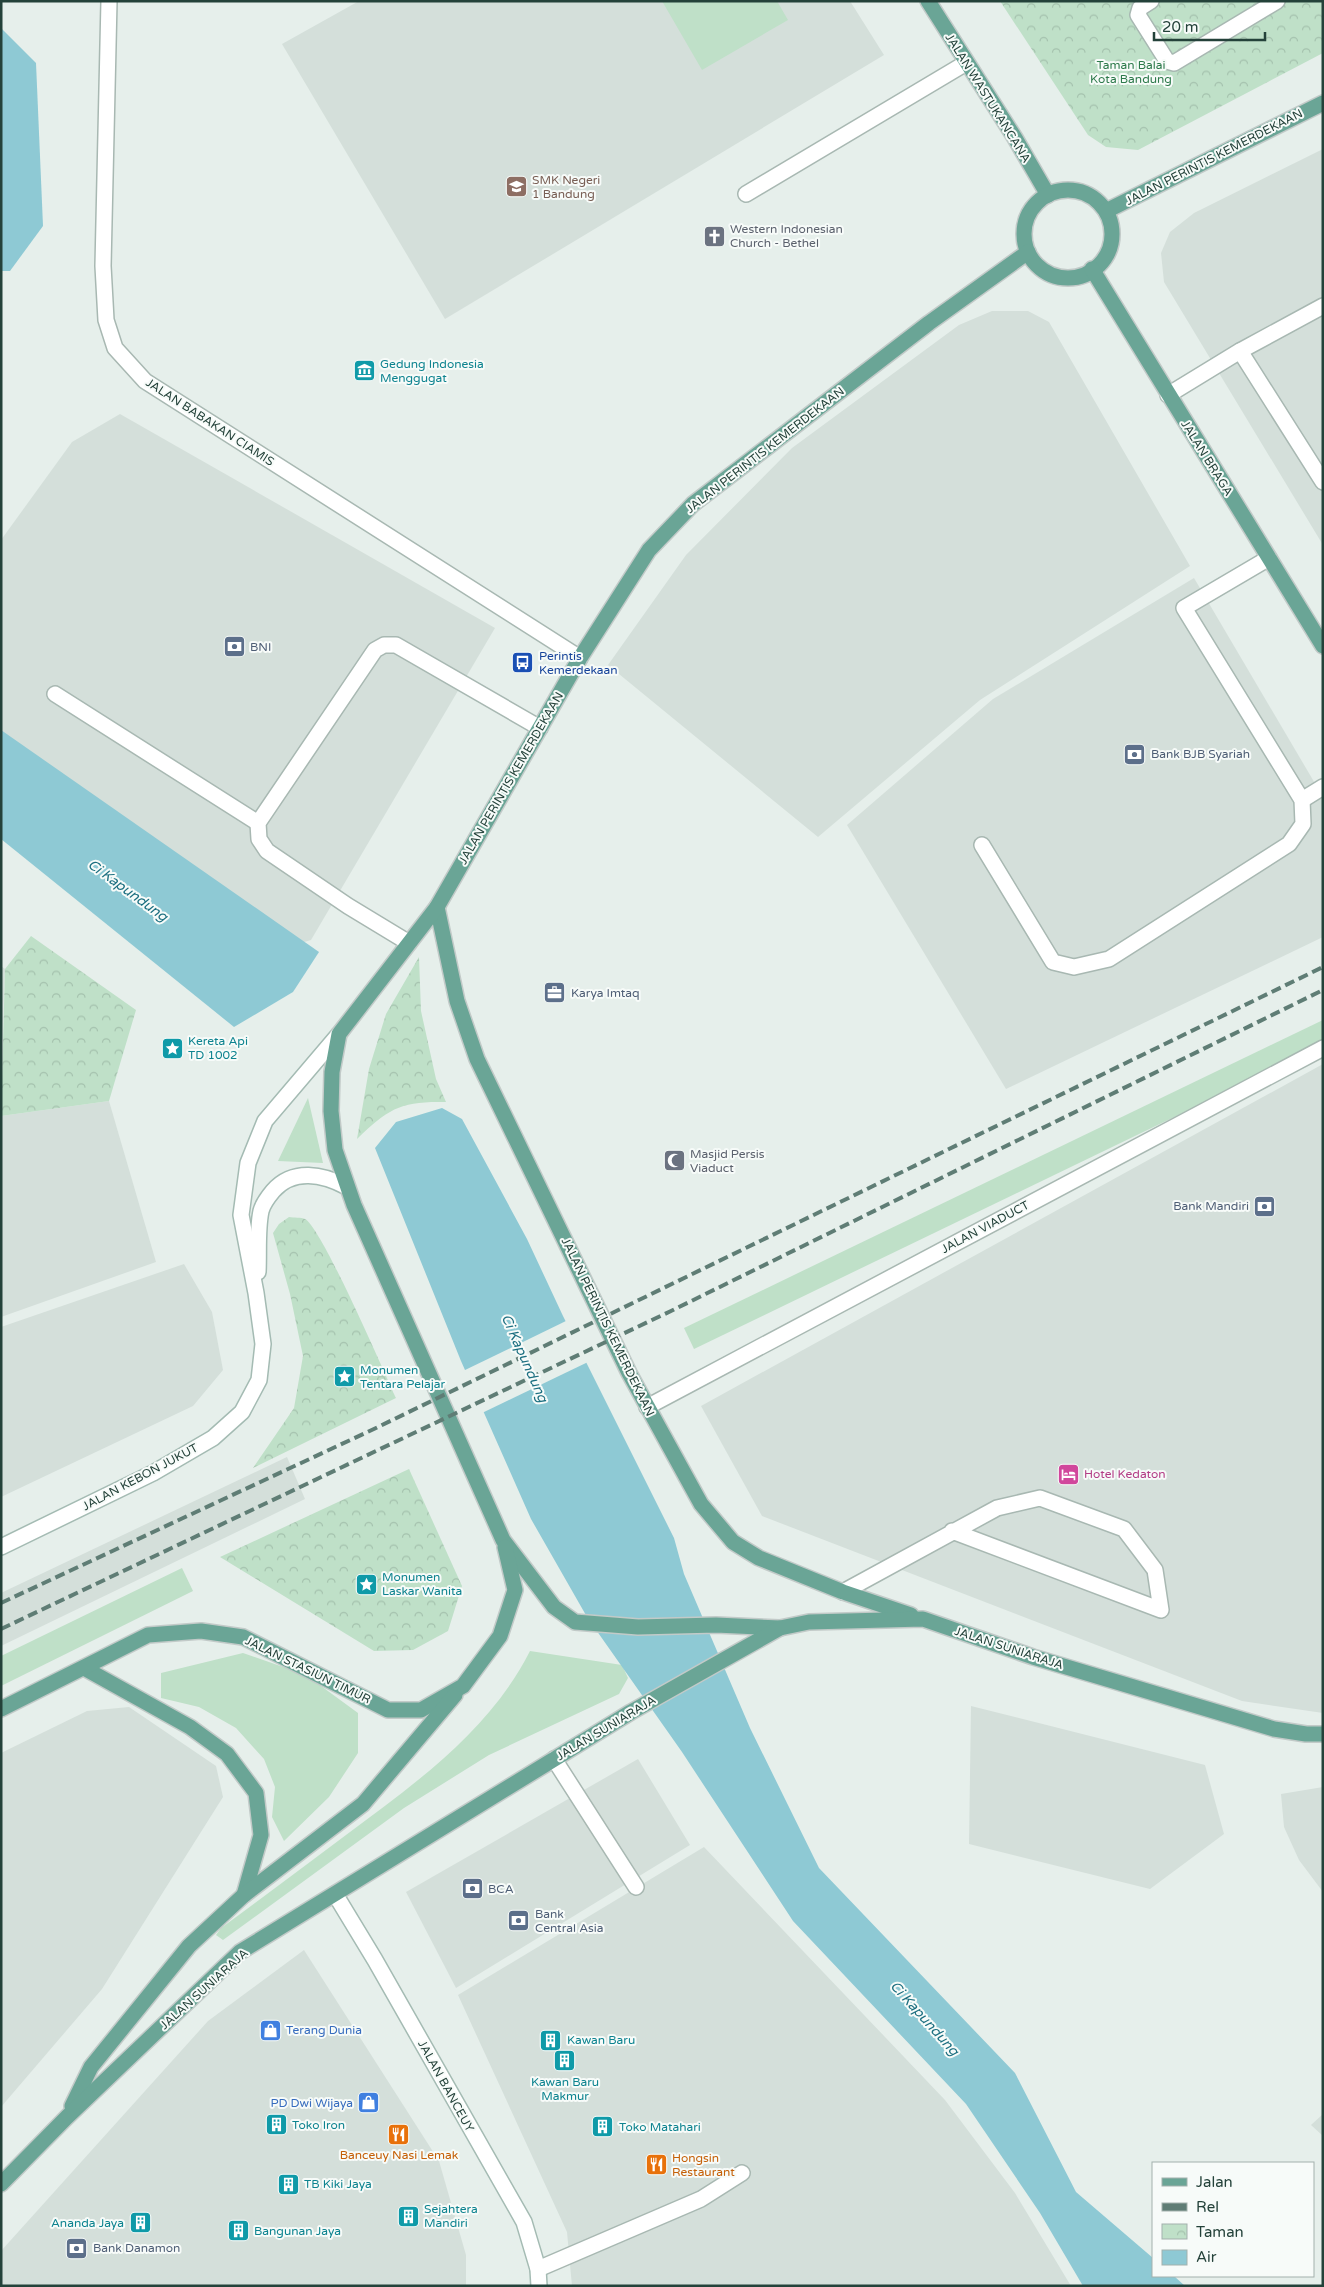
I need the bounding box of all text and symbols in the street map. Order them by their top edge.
scale bar [1154,10,1265,42]
text: 20 m [1162,18,1199,36]
street label: JALAN WASTUKANCANA [942,31,1034,165]
park label: Taman Balai Kota Bandung [1090,58,1172,86]
street label: JALAN PERINTIS KEMERDEKAAN [1123,106,1305,208]
place label: SMK Negeri 1 Bandung [532,173,600,201]
school or university icon: SMK Negeri 1 Bandung [504,175,528,199]
place label: Western Indonesian Church - Bethel [730,222,843,250]
church icon: Western Indonesian Church - Bethel [702,224,726,248]
place label: Gedung Indonesia Menggugat [380,357,484,385]
museum icon: Gedung Indonesia Menggugat [352,359,376,383]
street label: JALAN BABAKAN CIAMIS [143,375,277,469]
street label: JALAN PERINTIS KEMERDEKAAN [683,384,847,516]
street label: JALAN BRAGA [1178,418,1236,498]
bank icon: BNI [222,635,246,659]
place label: BNI [250,640,271,654]
place label: Perintis Kemerdekaan [539,649,618,677]
bus stop icon: Perintis Kemerdekaan [511,651,535,675]
street label: JALAN PERINTIS KEMERDEKAAN [456,689,566,867]
bank icon: Bank BJB Syariah [1123,742,1147,766]
place label: Bank BJB Syariah [1151,747,1250,761]
water label: Ci Kapundung [84,856,172,926]
office icon: Karya Imtaq [543,981,567,1005]
place label: Karya Imtaq [571,986,640,1000]
place label: Kereta Api TD 1002 [188,1034,248,1062]
place icon: Kereta Api TD 1002 [160,1036,184,1060]
place label: Masjid Persis Viaduct [690,1147,765,1175]
mosque icon: Masjid Persis Viaduct [662,1149,686,1173]
bank icon: Bank Mandiri [1253,1194,1277,1218]
street label: JALAN VIADUCT [939,1198,1032,1256]
place label: Bank Mandiri [1173,1199,1249,1213]
street label: JALAN PERINTIS KEMERDEKAAN [559,1236,657,1418]
water label: Ci Kapundung [498,1311,552,1406]
place label: Monumen Tentara Pelajar [360,1363,445,1391]
place icon: Monumen Tentara Pelajar [332,1365,356,1389]
street label: JALAN KEBON JUKUT [80,1440,201,1513]
hotel icon: Hotel Kedaton [1056,1462,1080,1486]
place label: Hotel Kedaton [1084,1467,1166,1481]
place label: Monumen Laskar Wanita [382,1570,462,1598]
place icon: Monumen Laskar Wanita [354,1572,378,1596]
street label: JALAN SUNIARAJA [953,1624,1065,1672]
street label: JALAN STASIUN TIMUR [243,1633,373,1707]
street label: JALAN SUNIARAJA [554,1693,658,1763]
bank icon: BCA [460,1877,484,1901]
place label: BCA [488,1882,514,1896]
place label: Bank Central Asia [535,1907,604,1935]
bank icon: Bank Central Asia [507,1909,531,1933]
street label: JALAN SUNIARAJA [157,1946,251,2032]
water label: Ci Kapundung [887,1977,963,2060]
shop icon: Terang Dunia [258,2018,282,2042]
place label: Terang Dunia [286,2023,362,2037]
building icon: Kawan Baru [539,2028,563,2052]
place label: Kawan Baru [567,2033,635,2047]
street label: JALAN BANCEUY [415,2038,477,2135]
building icon: Kawan Baru Makmur [553,2049,577,2073]
place label: Kawan Baru Makmur [531,2075,599,2103]
shop icon: PD Dwi Wijaya [357,2091,381,2115]
place label: PD Dwi Wijaya [270,2096,353,2110]
building icon: Toko Iron [264,2113,288,2137]
building icon: Toko Matahari [591,2115,615,2139]
place label: Toko Iron [292,2118,345,2132]
place label: Toko Matahari [619,2120,701,2134]
restaurant icon: Banceuy Nasi Lemak [387,2122,411,2146]
place label: Banceuy Nasi Lemak [340,2148,459,2162]
place label: Hongsin Restaurant [672,2151,735,2179]
restaurant icon: Hongsin Restaurant [644,2153,668,2177]
legend [1152,2162,1314,2277]
building icon: TB Kiki Jaya [276,2172,300,2196]
text: Jalan [1196,2173,1233,2191]
place label: TB Kiki Jaya [304,2177,372,2191]
text: Rel [1196,2198,1219,2216]
place label: Sejahtera Mandiri [424,2202,478,2230]
building icon: Sejahtera Mandiri [396,2204,420,2228]
building icon: Ananda Jaya [128,2211,152,2235]
place label: Ananda Jaya [51,2216,124,2230]
building icon: Bangunan Jaya [226,2219,250,2243]
text: Taman [1196,2223,1244,2241]
place label: Bangunan Jaya [254,2224,341,2238]
bank icon: Bank Danamon [65,2236,89,2260]
place label: Bank Danamon [93,2241,180,2255]
text: Air [1196,2248,1217,2266]

